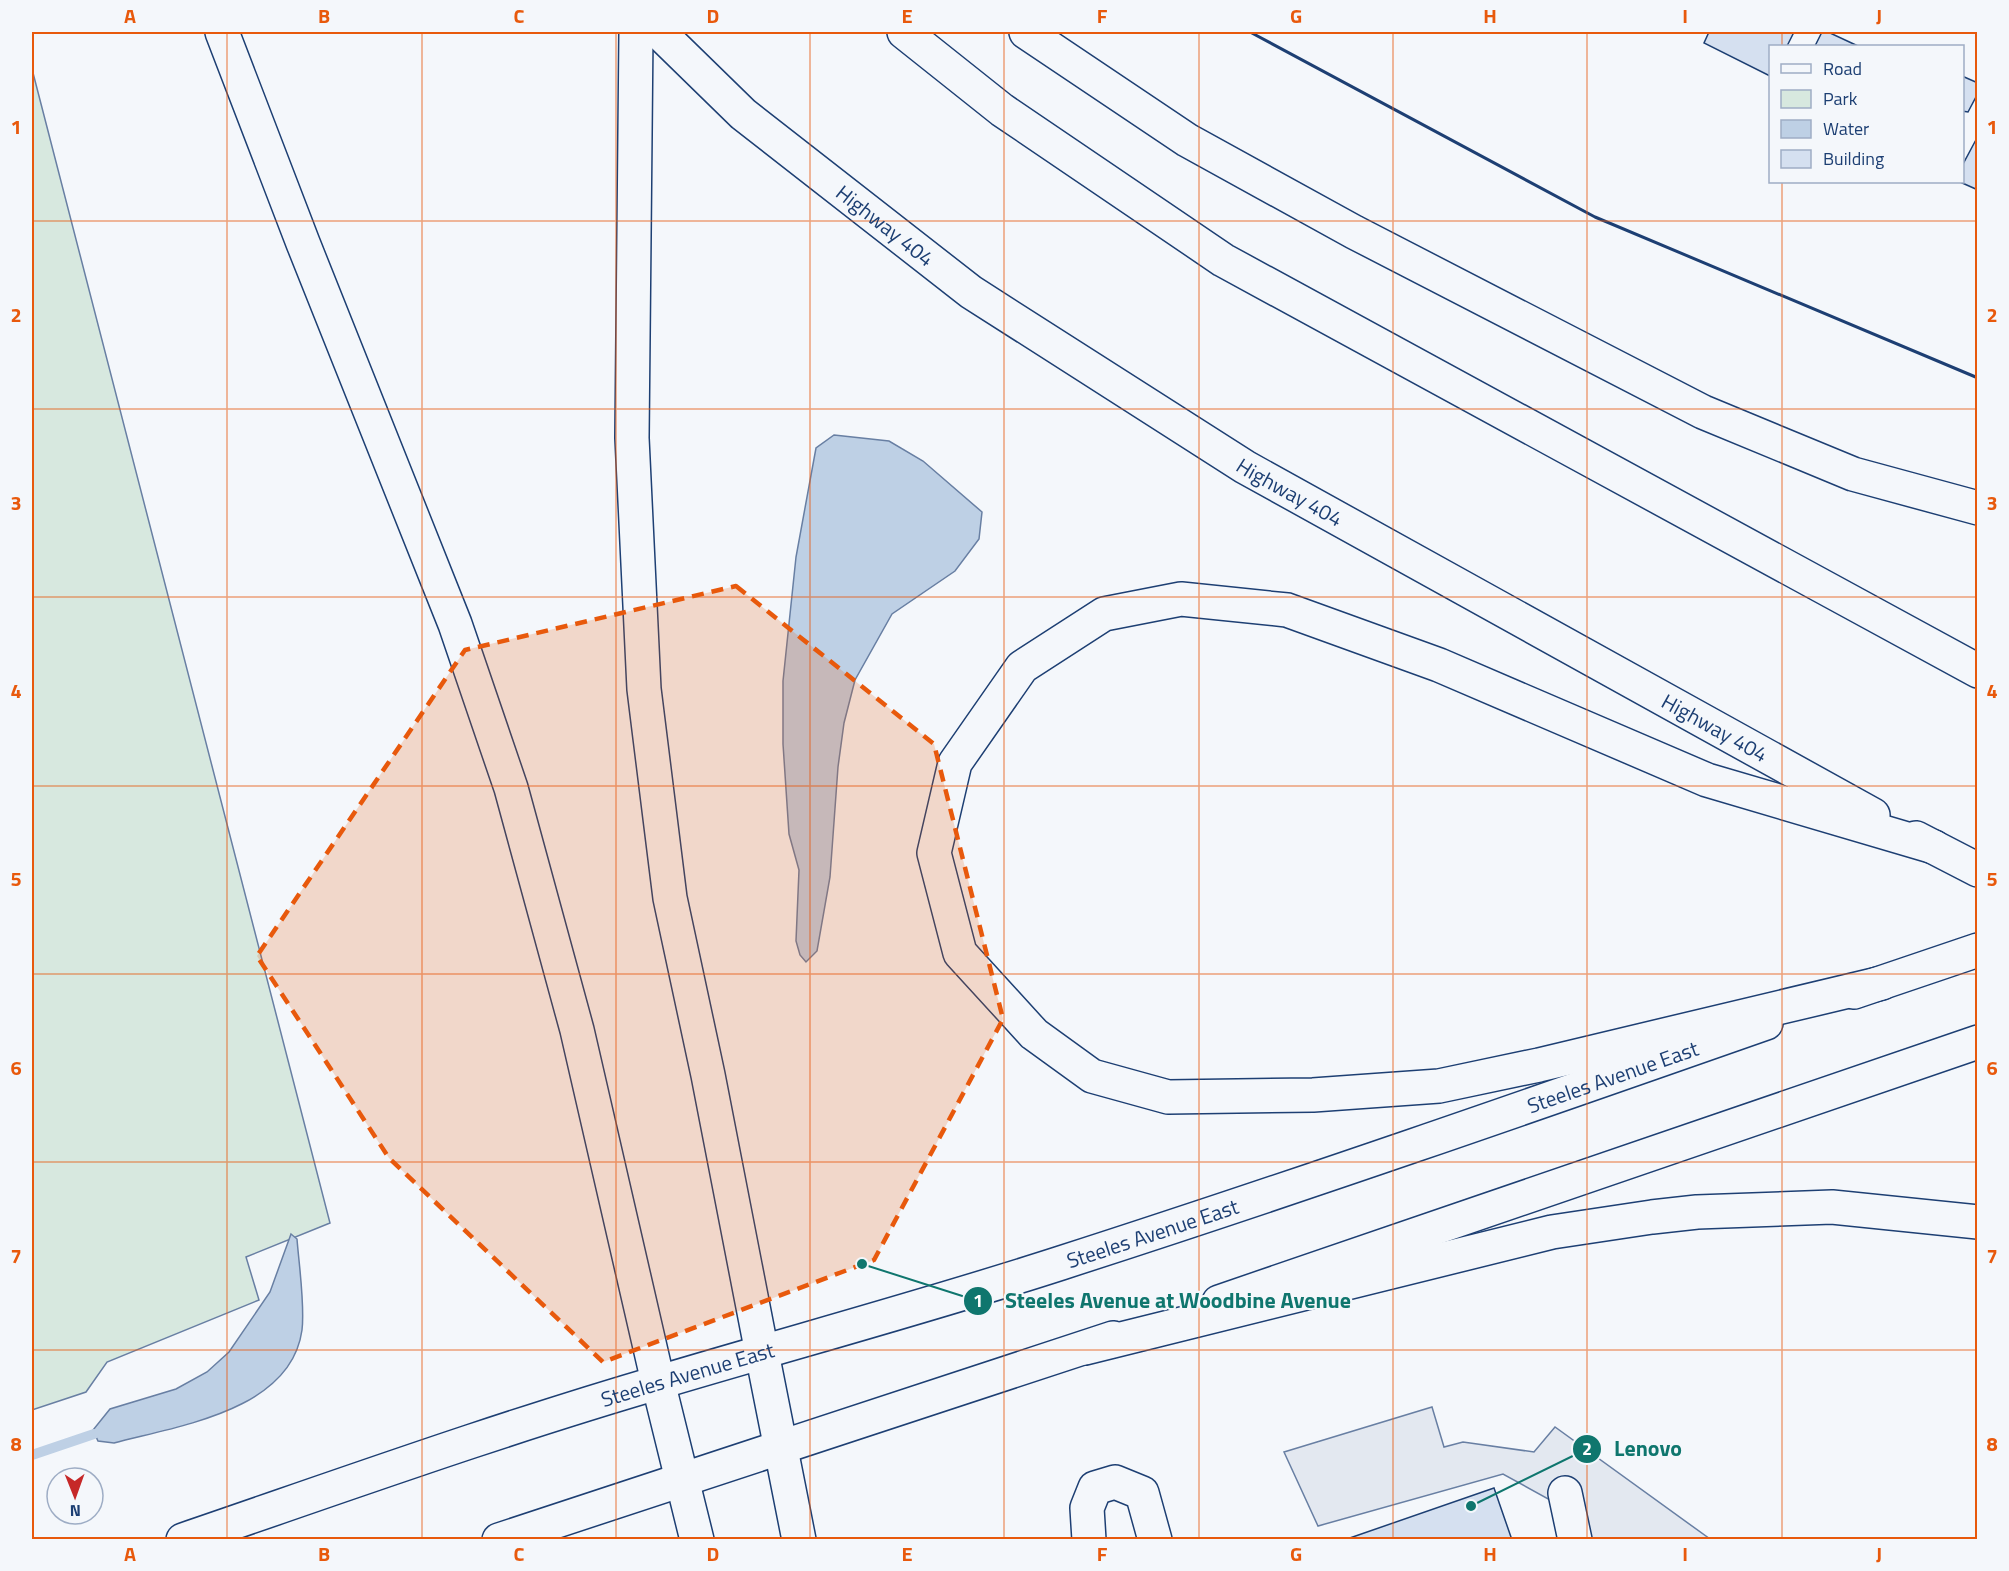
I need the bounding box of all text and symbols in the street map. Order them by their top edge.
text: A [124,0,136,31]
text: B [318,0,330,31]
text: C [514,0,525,31]
text: D [707,0,719,31]
text: E [901,0,913,31]
text: F [1097,0,1108,31]
text: G [1290,0,1302,31]
text: H [1483,0,1497,31]
text: I [1682,0,1688,31]
text: J [1876,0,1882,31]
legend [1769,45,1964,183]
text: Road [1823,55,1862,82]
text: Park [1823,85,1858,112]
text: 1 [10,111,22,142]
text: 1 [1986,111,1998,142]
text: Water [1823,115,1869,142]
text: Building [1823,145,1884,172]
street label: Highway 404 [829,176,941,274]
text: 2 [10,299,22,330]
text: 2 [1986,299,1998,330]
street label: Highway 404 [1230,450,1349,534]
text: 3 [10,487,22,518]
text: 3 [1986,487,1998,518]
text: 4 [10,675,22,706]
text: 4 [1986,675,1998,706]
street label: Highway 404 [1656,685,1774,770]
text: 5 [10,863,22,894]
text: 5 [1986,863,1998,894]
street label: Steeles Avenue East [1523,1032,1703,1121]
text: 6 [10,1052,22,1083]
text: 6 [1986,1052,1998,1083]
street label: Steeles Avenue East [1062,1190,1243,1276]
text: 7 [10,1240,22,1271]
text: 7 [1986,1240,1998,1271]
callout: Steeles Avenue at Woodbine Avenue [963,1281,1363,1321]
text: Steeles Avenue at Woodbine Avenue [1005,1283,1351,1317]
text: 1 [973,1287,983,1314]
street label: Steeles Avenue East [597,1333,778,1415]
text: 8 [10,1428,22,1459]
text: 8 [1986,1428,1998,1459]
callout: Lenovo [1572,1429,1694,1469]
text: Lenovo [1614,1431,1682,1465]
text: 2 [1582,1435,1592,1462]
north arrow [45,1466,105,1526]
text: N [70,1499,81,1523]
text: A [124,1538,136,1569]
text: B [318,1538,330,1569]
text: C [514,1538,525,1569]
text: D [707,1538,719,1569]
text: E [901,1538,913,1569]
text: F [1097,1538,1108,1569]
text: G [1290,1538,1302,1569]
text: H [1483,1538,1497,1569]
text: I [1682,1538,1688,1569]
text: J [1876,1538,1882,1569]

